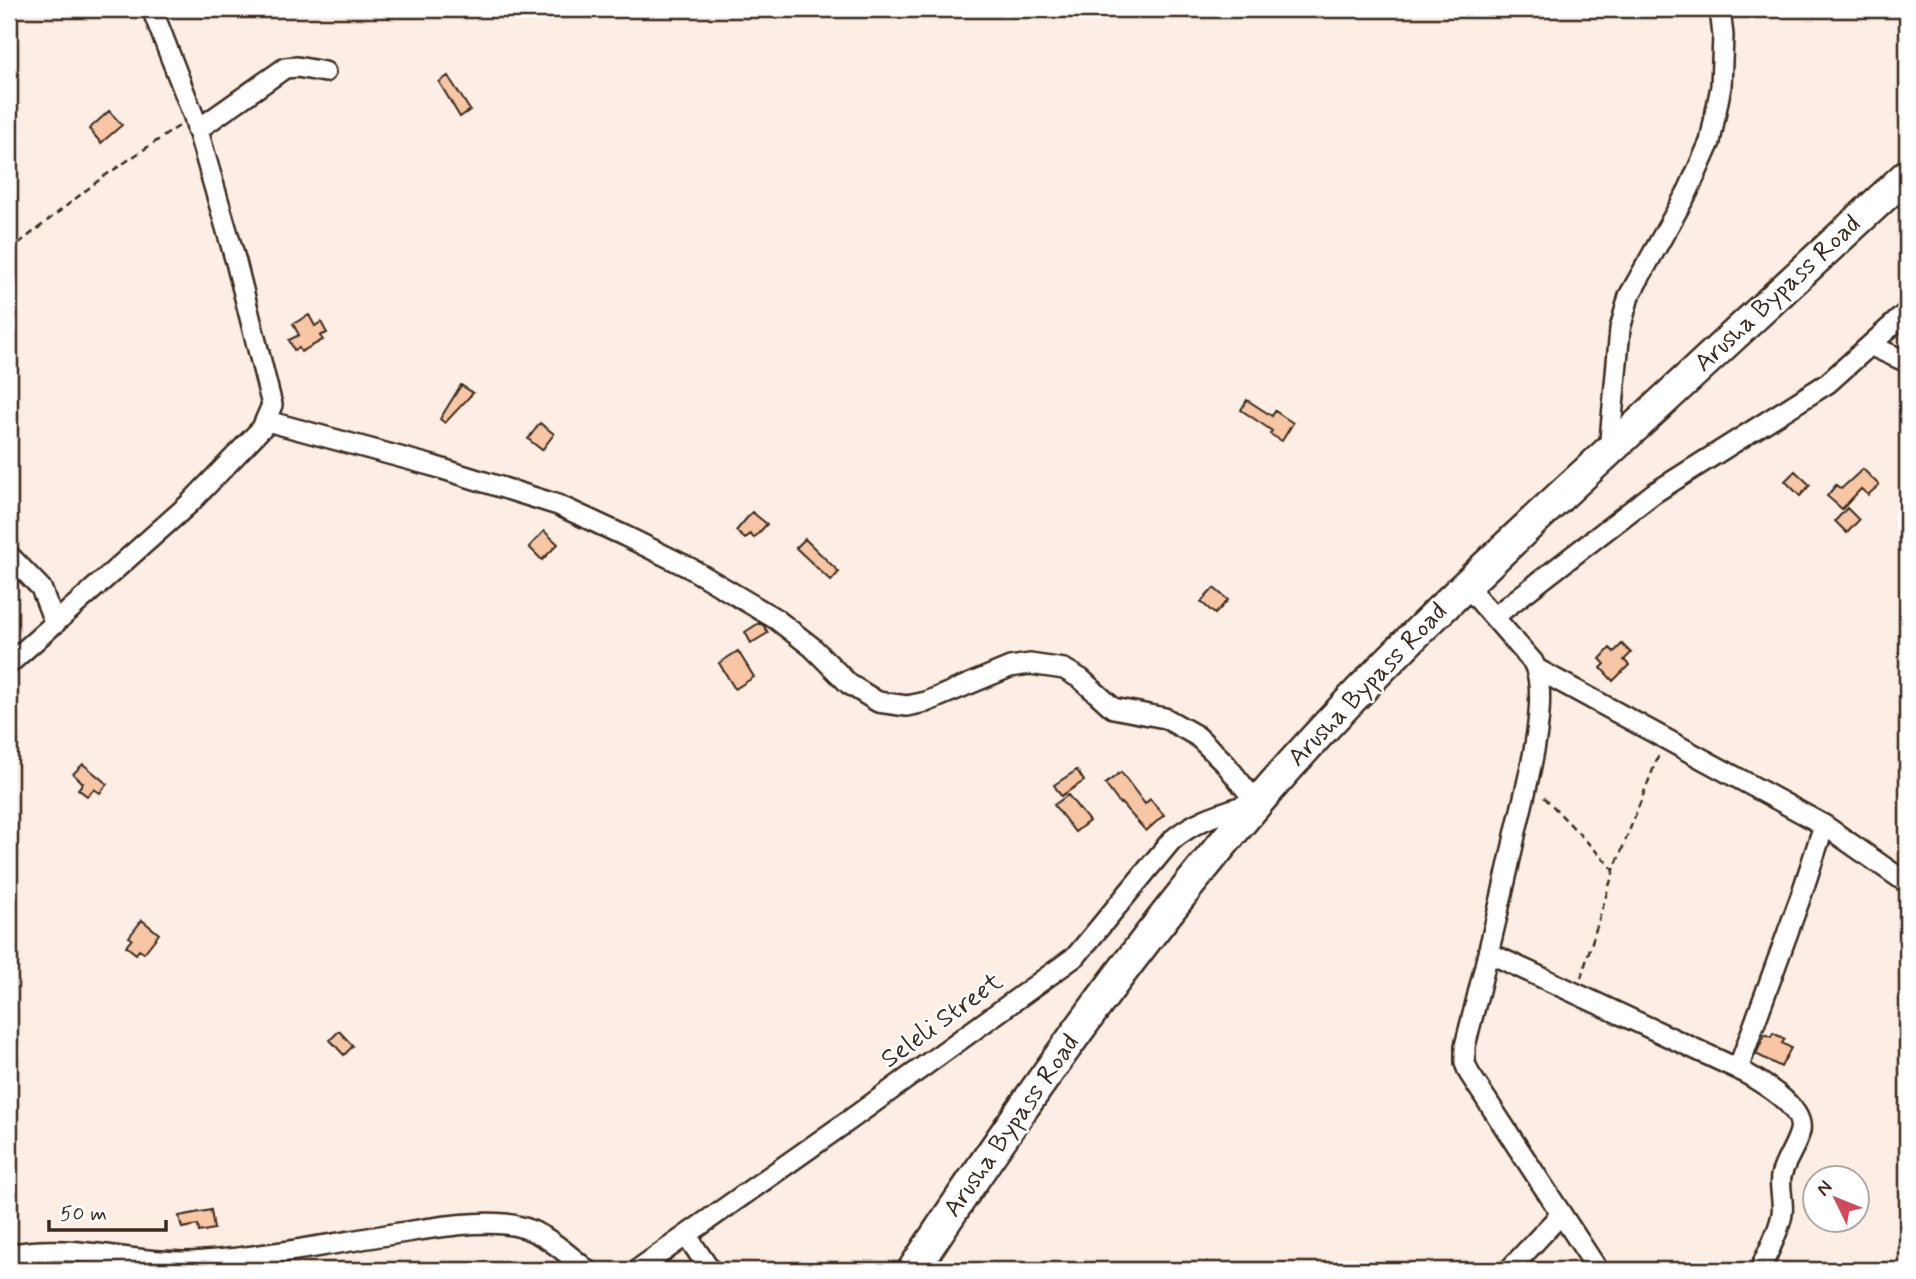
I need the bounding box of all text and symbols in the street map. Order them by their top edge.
street label: Arusha Bypass Road [1687,208,1869,380]
street label: Arusha Bypass Road [1281,596,1455,774]
street label: Seleli Street [874,965,1010,1077]
street label: Arusha Bypass Road [936,1028,1088,1224]
north arrow [1800,1164,1870,1234]
text: N [1811,1175,1838,1202]
scale bar [49,1188,166,1232]
text: 50 m [60,1200,107,1228]

